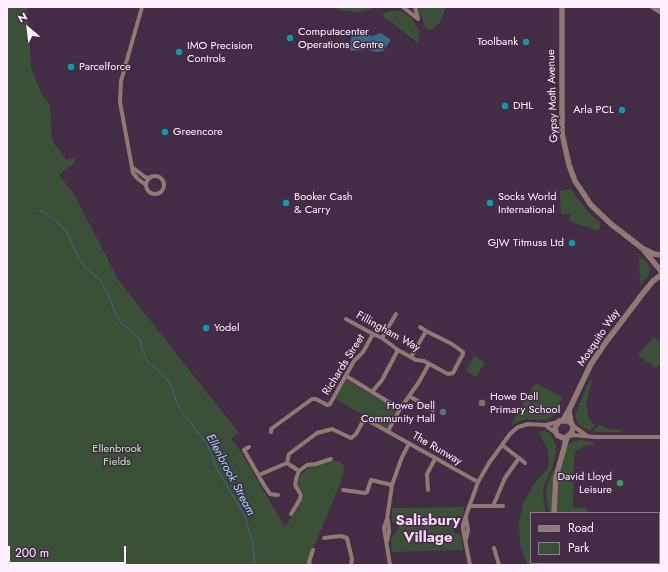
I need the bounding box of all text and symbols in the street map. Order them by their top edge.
north arrow [8,8,48,48]
text: N [15,8,30,27]
place label: Computacenter Operations Centre [298,25,384,51]
marker: Computacenter Operations Centre [285,33,295,43]
place label: Toolbank [477,35,518,49]
marker: Toolbank [521,37,531,47]
place label: IMO Precision Controls [187,39,253,65]
marker: IMO Precision Controls [174,47,184,57]
street label: Gypsy Moth Avenue [545,49,561,143]
place label: Parcelforce [79,60,131,74]
marker: Parcelforce [66,62,76,72]
place label: DHL [513,99,533,113]
marker: DHL [500,101,510,111]
place label: Arla PCL [573,103,614,117]
marker: Arla PCL [617,105,627,115]
place label: Greencore [173,125,223,139]
marker: Greencore [160,127,170,137]
place label: Booker Cash & Carry [294,190,353,216]
place label: Socks World International [498,190,556,216]
marker: Booker Cash & Carry [281,198,291,208]
marker: Socks World International [485,198,495,208]
place label: GJW Titmuss Ltd [488,236,564,250]
marker: GJW Titmuss Ltd [567,238,577,248]
street label: Mosquito Way [575,307,623,369]
street label: Fillingham Way [354,309,422,355]
place label: Yodel [214,321,240,335]
marker: Yodel [201,323,211,333]
street label: Richards Street [320,332,368,398]
place label: Howe Dell Primary School [490,390,560,416]
marker: Howe Dell Primary School [477,398,487,408]
place label: Howe Dell Community Hall [361,399,435,425]
marker: Howe Dell Community Hall [438,407,448,417]
street label: The Runway [410,430,464,468]
water label: Ellenbrook Stream [202,432,258,518]
park label: Ellenbrook Fields [92,442,142,468]
place label: David Lloyd Leisure [558,470,612,496]
marker: David Lloyd Leisure [615,478,625,488]
district label: Salisbury Village [396,512,460,547]
legend [530,512,660,564]
text: Road [568,519,594,537]
scale bar [10,538,128,564]
text: Park [568,539,589,557]
text: 200 m [15,544,49,562]

